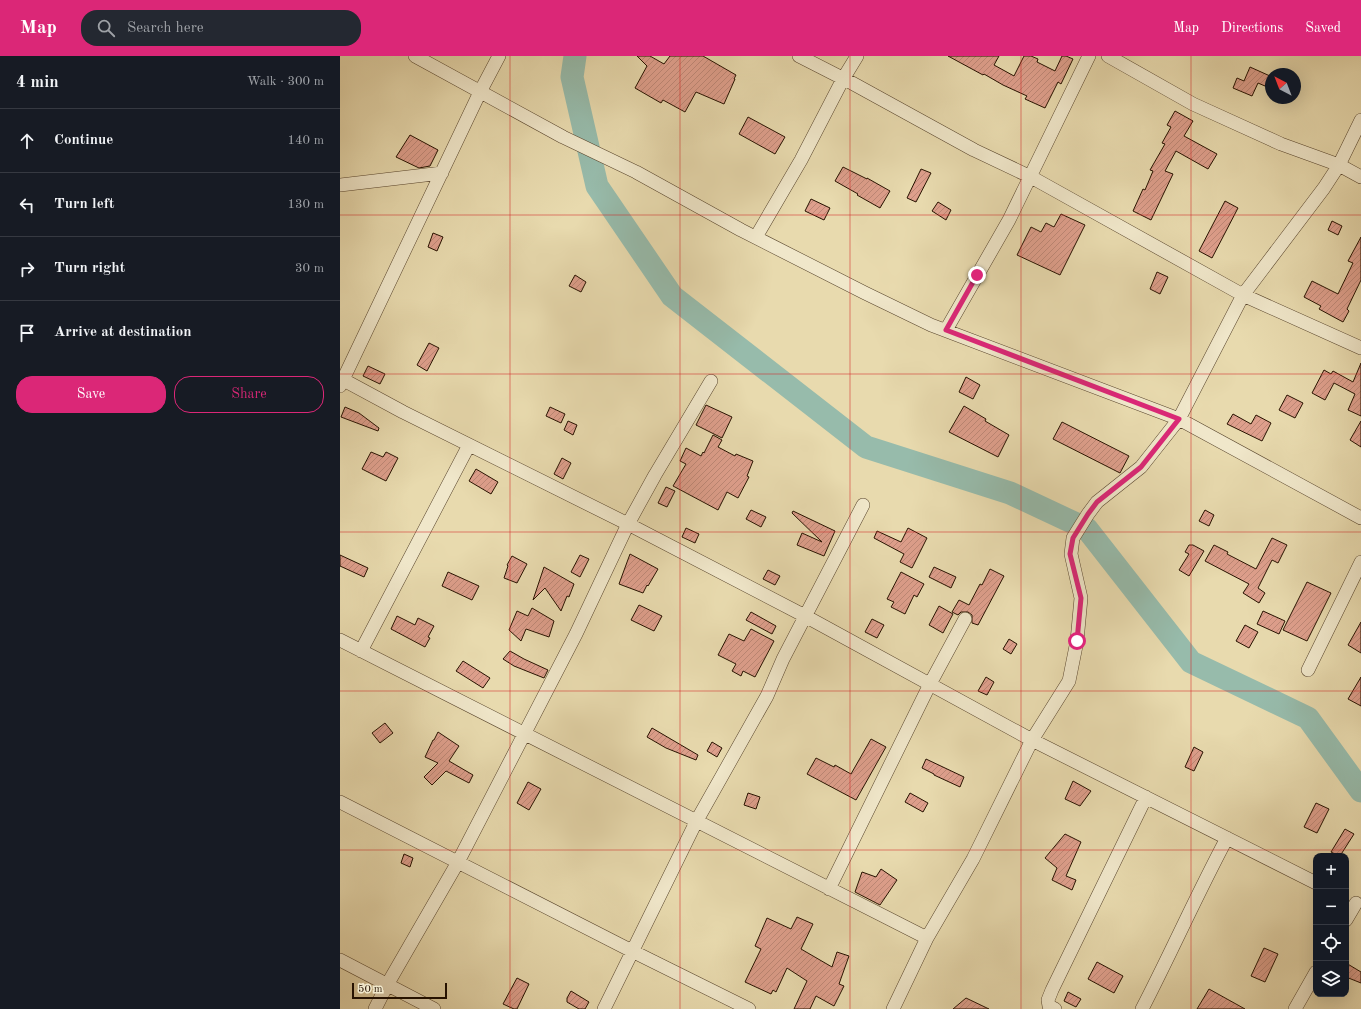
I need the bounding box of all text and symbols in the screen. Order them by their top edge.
search box [81,10,361,46]
icon: search [95,17,117,39]
text: Map [20,19,57,38]
text: Search here [127,21,204,36]
text: Map [1173,21,1199,35]
text: Directions [1221,21,1283,35]
text: Saved [1305,21,1341,35]
north arrow [1265,68,1301,104]
text: 4 min [16,74,59,91]
text: Walk · 300 m [247,75,324,88]
icon: ahead [16,130,38,152]
text: Continue [54,133,113,148]
text: 140 m [287,134,324,147]
icon: left [16,194,38,216]
text: Turn left [54,197,114,212]
text: 130 m [287,198,324,211]
icon: right [16,258,38,280]
text: Turn right [54,261,125,276]
text: 30 m [295,262,324,275]
route end [968,266,986,284]
icon: arrive [16,322,38,344]
text: Arrive at destination [54,325,192,340]
button: Save [16,376,166,413]
button: Share [174,376,324,413]
route start [1068,632,1086,650]
map controls [1313,853,1349,997]
button: + [1313,853,1349,889]
button: − [1313,889,1349,925]
button: locate [1313,925,1349,961]
button: layers [1313,961,1349,997]
scale bar [352,981,447,1000]
text: 50 m [358,984,383,995]

